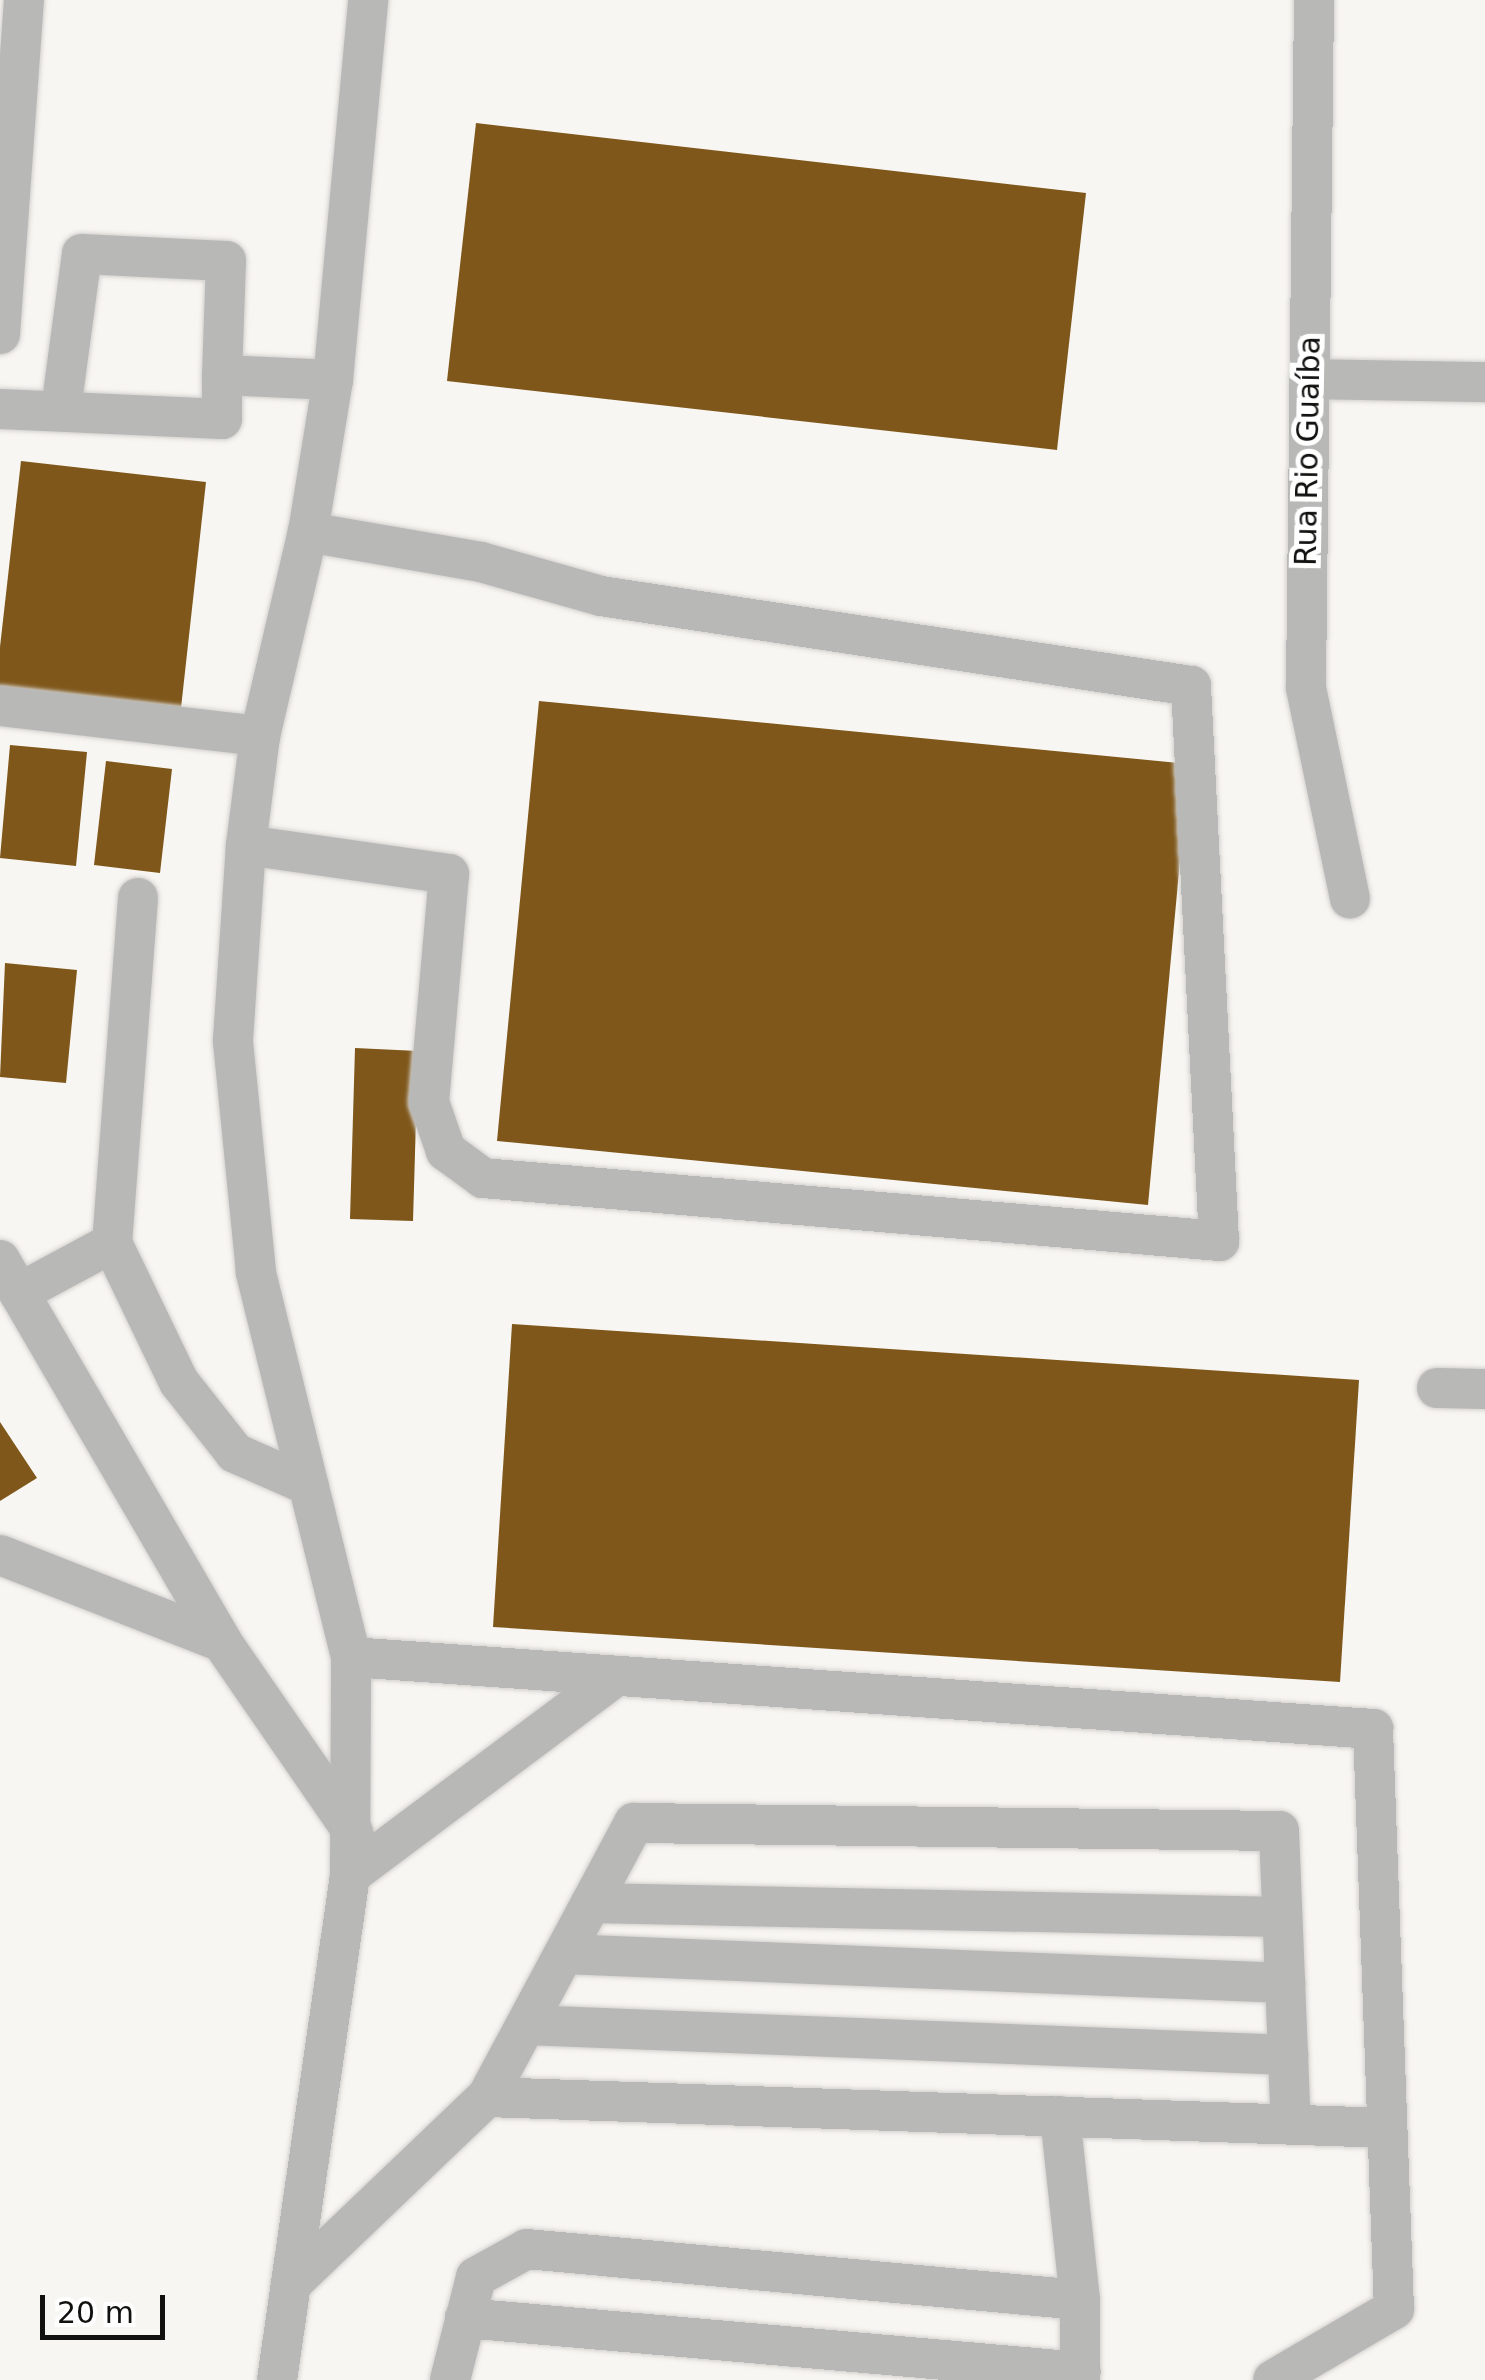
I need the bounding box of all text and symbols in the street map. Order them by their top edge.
street label: Rua Rio Guaíba [1288,336,1328,566]
scale bar [45,2275,170,2337]
text: 20 m [57,2295,134,2330]

